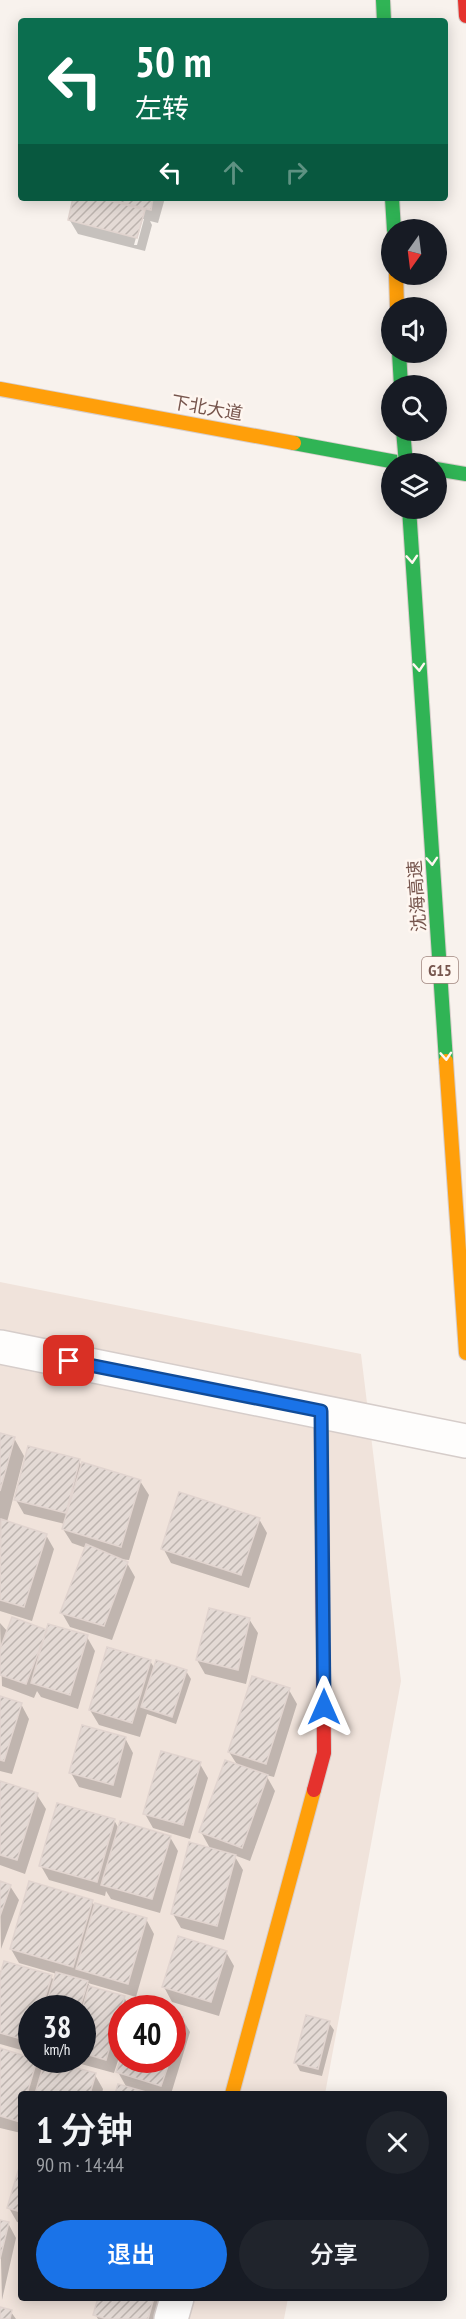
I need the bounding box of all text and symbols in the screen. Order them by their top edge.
text: 50 m [135,34,212,89]
icon: left [36,42,114,120]
text: 左转 [135,91,189,125]
icon: left [154,156,187,189]
icon: ahead [217,156,250,189]
icon: right [280,156,313,189]
north arrow [381,219,447,285]
map controls [381,219,447,519]
button: sound [381,297,447,363]
button: search [381,375,447,441]
street label: 下北大道 [170,390,245,425]
button: layers [381,453,447,519]
one-way arrow [405,554,418,563]
one-way arrow [412,662,425,671]
one-way arrow [426,857,439,866]
street label: 沈海高速 [403,859,430,933]
road number: G15 [422,957,458,983]
one-way arrow [439,1052,452,1061]
pin [43,1335,94,1386]
icon: arrive [52,1344,85,1377]
position arrow [292,1675,356,1739]
speed limit sign: 40 [108,1995,186,2073]
text: 38 [43,2007,71,2046]
text: km/h [44,2040,70,2059]
text: 1 分钟 [36,2106,133,2153]
button: close [366,2111,429,2174]
text: 90 m · 14:44 [36,2152,124,2178]
button: 退出 [36,2220,227,2289]
button: 分享 [239,2220,429,2289]

